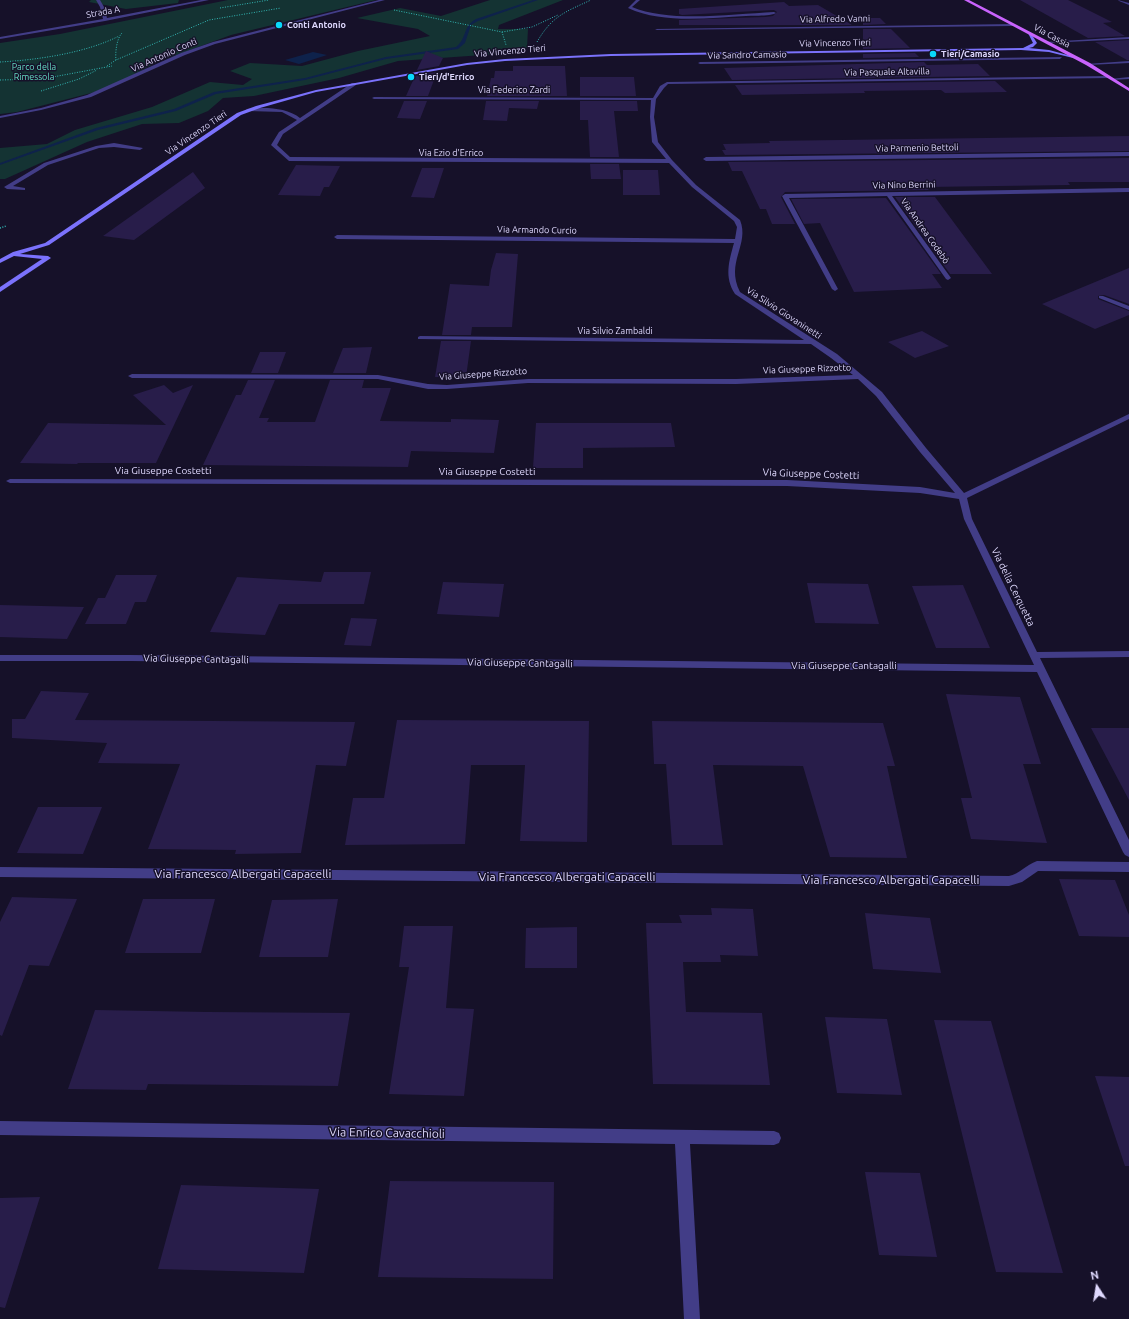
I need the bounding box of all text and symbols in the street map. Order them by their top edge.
street label: Strada A [85,4,121,20]
street label: Via Alfredo Vanni [800,13,870,25]
marker: Conti Antonio [274,20,284,30]
place label: Conti Antonio [287,20,346,30]
street label: Via Cassia [1032,22,1072,50]
street label: Via Antonio Conti [129,36,199,74]
street label: Via Vincenzo Tieri [799,37,871,49]
street label: Via Vincenzo Tieri [474,42,546,60]
street label: Via Sandro Camasio [707,49,787,61]
marker: Tieri/Camasio [928,49,938,59]
place label: Tieri/Camasio [941,49,1000,59]
park label: Parco della Rimessola [12,62,56,83]
street label: Via Pasquale Altavilla [844,66,930,78]
marker: Tieri/d'Errico [406,72,416,82]
place label: Tieri/d'Errico [419,72,474,82]
street label: Via Federico Zardi [478,85,550,95]
street label: Via Vincenzo Tieri [163,108,229,158]
street label: Via Parmenio Bettoli [875,142,959,154]
street label: Via Ezio d'Errico [419,148,483,158]
street label: Via Nino Berrini [872,179,936,191]
street label: Via Andrea Codebò [898,196,952,266]
street label: Via Armando Curcio [497,224,577,236]
street label: Via Silvio Giovaninetti [745,285,823,341]
street label: Via Silvio Zambaldi [577,326,653,336]
street label: Via Giuseppe Rizzotto [763,362,851,376]
street label: Via Giuseppe Rizzotto [439,366,527,382]
street label: Via Giuseppe Costetti [115,465,211,477]
street label: Via Giuseppe Costetti [439,466,535,478]
street label: Via Giuseppe Costetti [762,466,860,482]
street label: Via della Cerquetta [989,546,1037,628]
street label: Via Giuseppe Cantagalli [143,652,249,666]
street label: Via Giuseppe Cantagalli [467,656,573,670]
street label: Via Giuseppe Cantagalli [791,660,897,672]
street label: Via Francesco Albergati Capacelli [155,867,331,881]
street label: Via Francesco Albergati Capacelli [479,870,655,884]
street label: Via Francesco Albergati Capacelli [803,873,979,887]
street label: Via Enrico Cavacchioli [329,1125,445,1141]
north arrow [1077,1267,1117,1307]
text: N [1089,1269,1100,1282]

